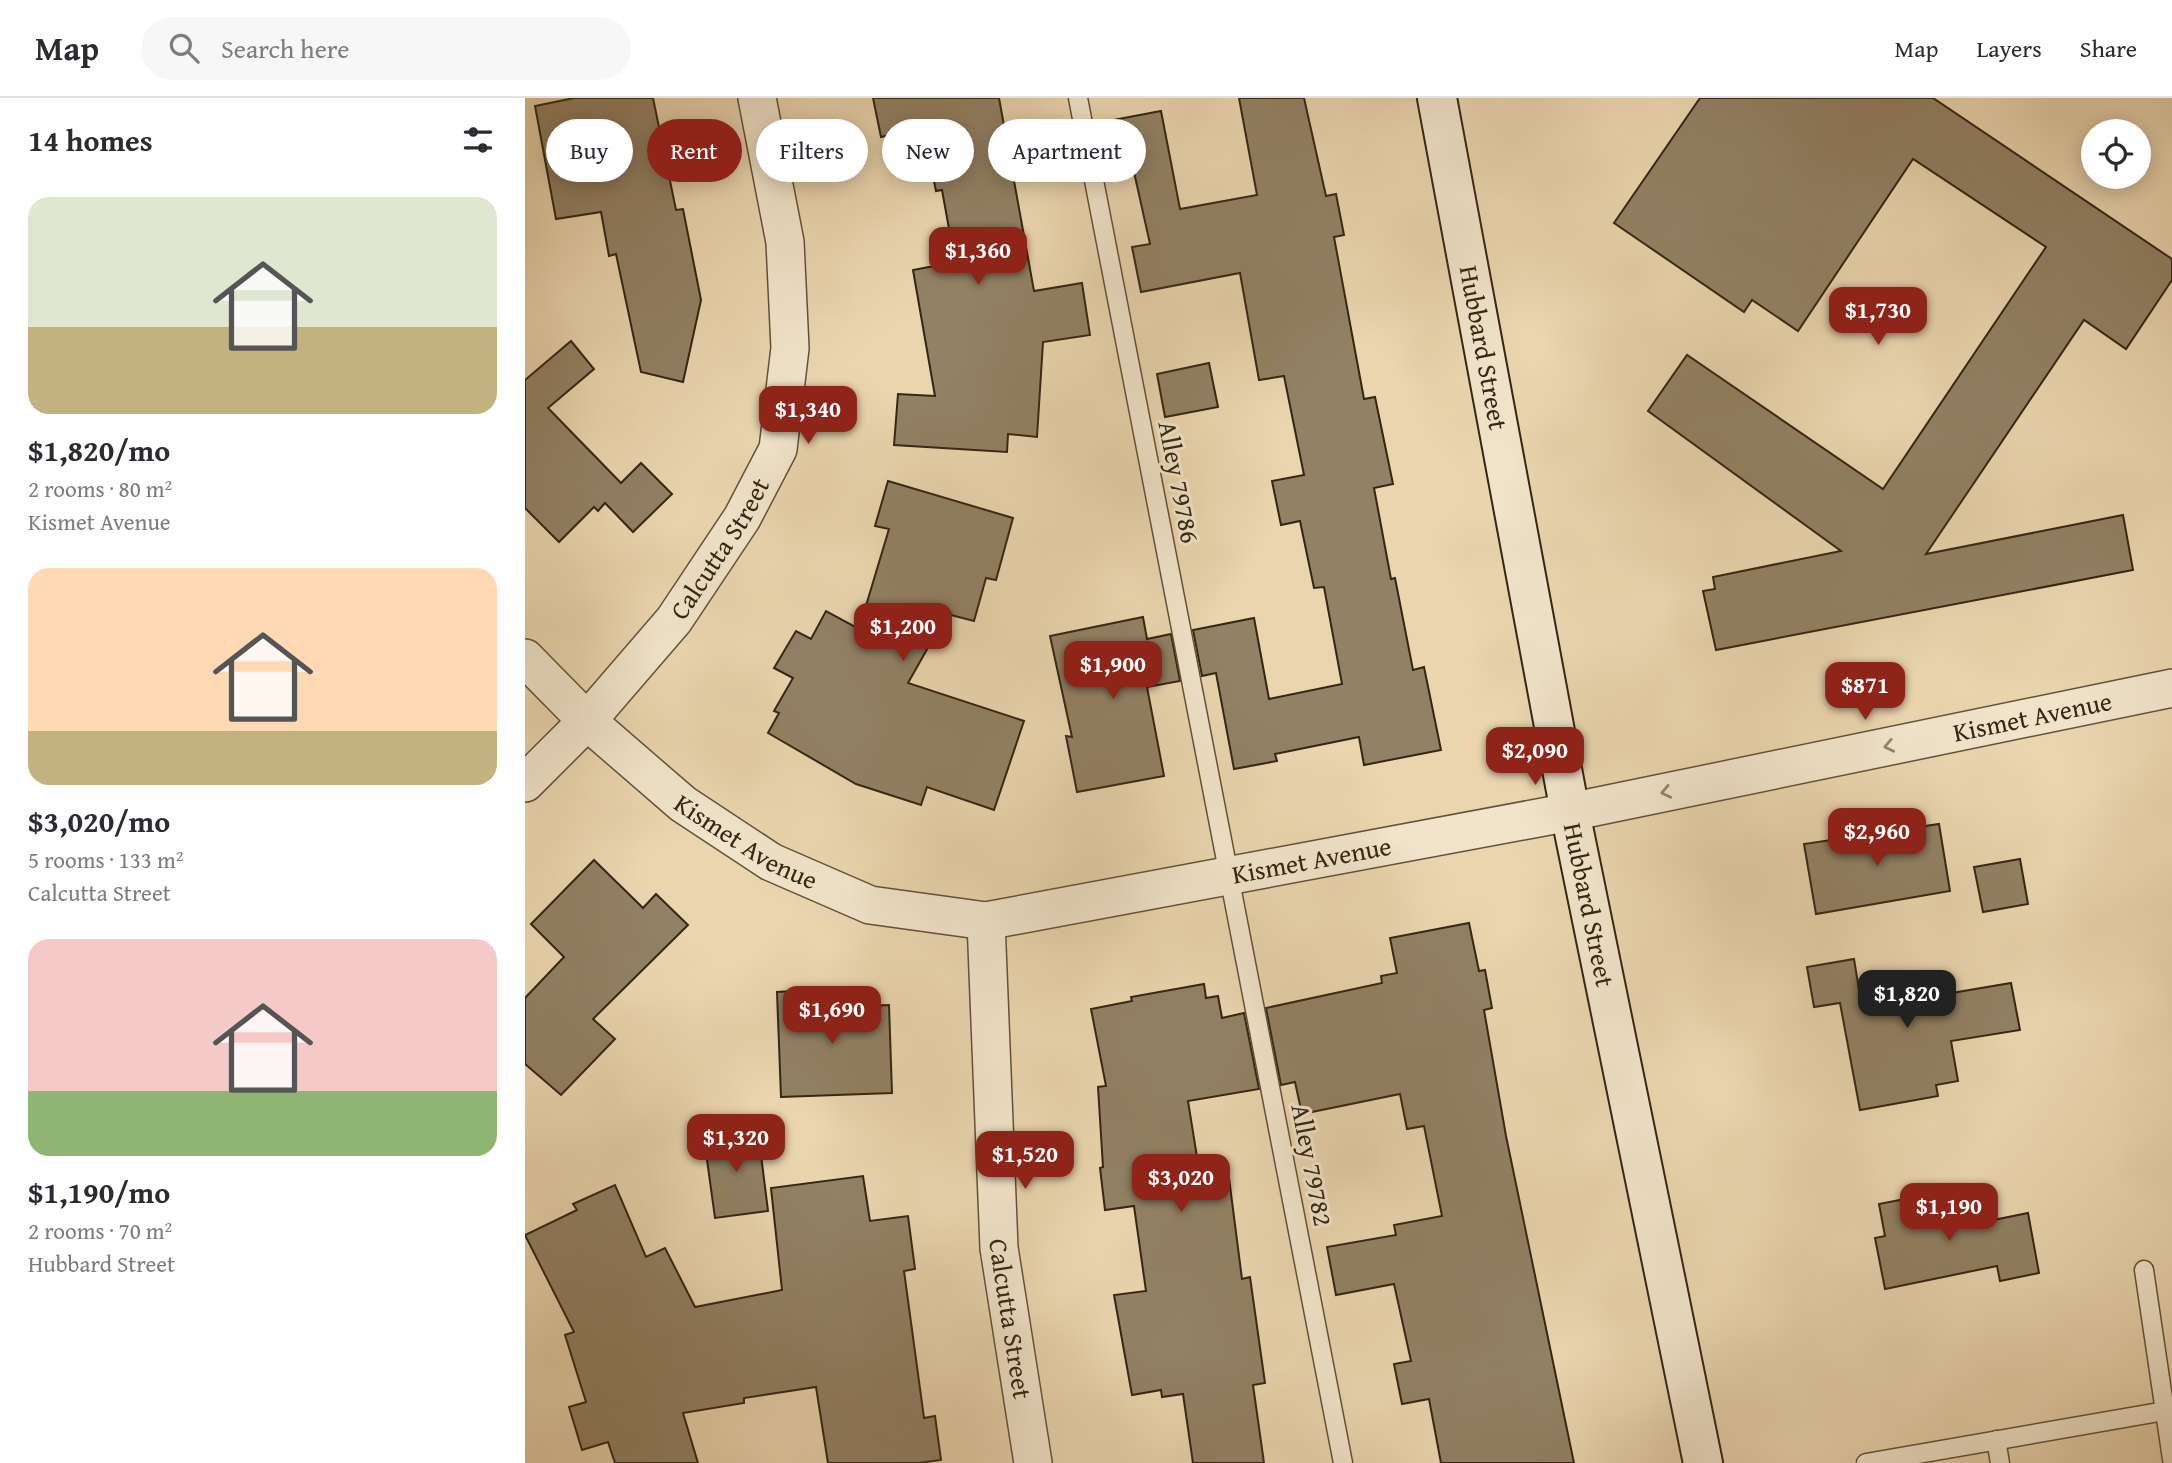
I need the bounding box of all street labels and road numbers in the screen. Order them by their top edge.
street label: Hubbard Street [1450,262,1518,433]
street label: Alley 79786 [1149,417,1210,546]
street label: Calcutta Street [660,470,779,627]
street label: Kismet Avenue [1949,681,2115,752]
street label: Kismet Avenue [667,783,824,899]
street label: Hubbard Street [1554,819,1625,990]
street label: Kismet Avenue [1229,826,1394,894]
street label: Alley 79782 [1282,1100,1343,1229]
street label: Calcutta Street [980,1238,1043,1402]

